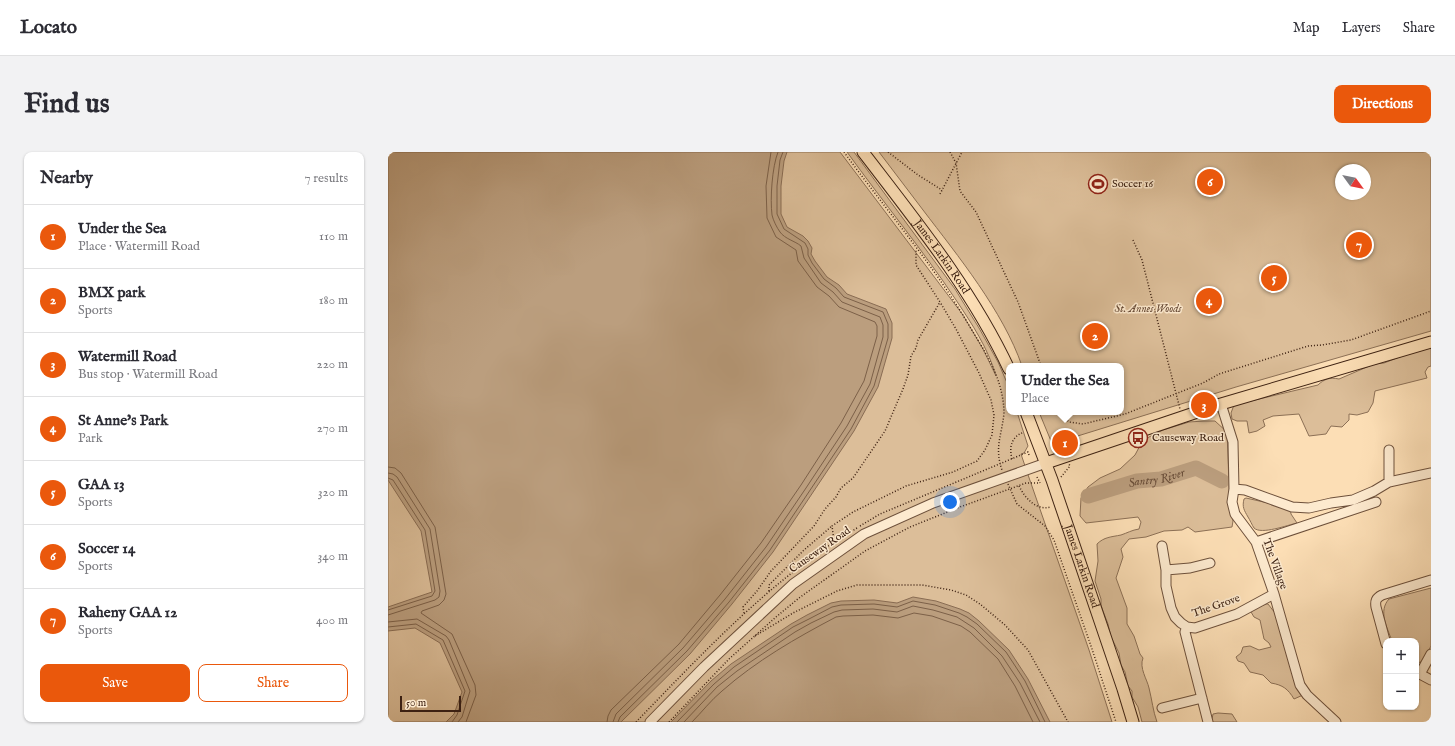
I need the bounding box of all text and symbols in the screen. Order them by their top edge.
text: Locato [20,16,77,40]
text: Map [1293,19,1320,37]
text: Layers [1342,19,1381,37]
text: Share [1403,19,1435,37]
button: Directions [1334,85,1431,123]
text: Find us [24,87,110,122]
north arrow [1335,164,1371,200]
pin: 6 [1197,167,1223,197]
text: Nearby [40,168,93,189]
text: 7 results [304,170,348,187]
sports icon: Soccer 16 [1087,173,1109,195]
place label: Soccer 16 [1112,177,1154,191]
street label: James Larkin Road [909,215,972,297]
text: Under the Sea [78,219,166,238]
text: 1 [51,228,55,245]
text: 110 m [319,228,348,245]
pin: 7 [1346,230,1372,260]
text: Place · Watermill Road [78,238,200,255]
pin: 5 [1261,263,1287,293]
text: BMX park [78,283,146,302]
pin: 4 [1196,286,1222,316]
text: 2 [50,292,56,309]
text: 180 m [319,292,348,309]
text: Sports [78,302,113,319]
park label: St. Annes Woods [1115,302,1182,316]
pin: 2 [1082,321,1108,351]
text: Watermill Road [78,347,176,366]
text: 3 [51,356,55,373]
text: 220 m [317,356,348,373]
popup [1006,363,1124,415]
text: Bus stop · Watermill Road [78,366,218,383]
text: Under the Sea [1021,371,1109,390]
text: Place [1021,390,1049,407]
pin: 3 [1191,390,1217,420]
text: St Anne's Park [78,411,168,430]
text: 4 [50,420,56,437]
text: 270 m [317,420,348,437]
bus stop icon: Causeway Road [1127,427,1149,449]
pin: 1 [1052,428,1078,458]
text: Park [78,430,103,447]
place label: Causeway Road [1152,431,1224,445]
water label: Santry River [1126,464,1187,491]
text: GAA 13 [78,475,125,494]
text: 5 [51,484,55,501]
text: 320 m [318,484,348,501]
your location [940,492,960,512]
text: Sports [78,494,113,511]
street label: James Larkin Road [1060,521,1102,610]
street label: Causeway Road [787,524,854,576]
street label: The Village [1259,537,1291,591]
text: Soccer 14 [78,539,135,558]
text: 6 [50,548,56,565]
text: 340 m [318,548,348,565]
text: Sports [78,558,113,575]
street label: The Grove [1190,591,1242,621]
text: Raheny GAA 12 [78,603,177,622]
text: 7 [50,612,56,629]
text: 400 m [316,612,348,629]
text: Sports [78,622,113,639]
map controls [1383,638,1419,710]
button: + [1383,638,1419,674]
button: Save [40,664,190,702]
button: Share [198,664,348,702]
button: − [1383,674,1419,710]
scale bar [400,694,461,713]
text: 50 m [406,696,426,710]

